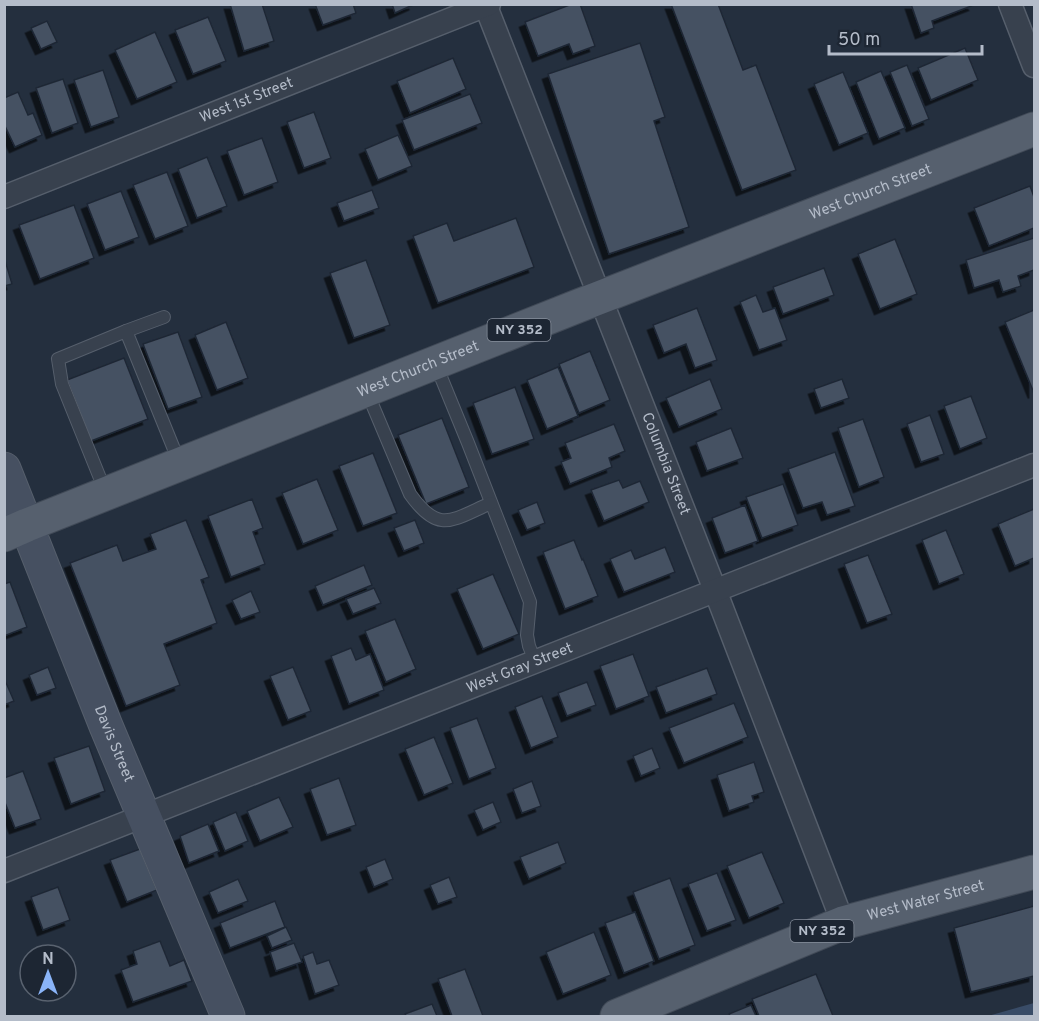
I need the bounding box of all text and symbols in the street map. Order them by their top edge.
scale bar [829,18,982,56]
text: 50 m [838,29,880,52]
street label: West 1st Street [197,73,296,128]
street label: West Church Street [807,160,934,225]
road number: NY 352 [488,319,550,341]
street label: West Church Street [355,337,482,402]
street label: Columbia Street [637,410,694,518]
street label: West Gray Street [464,639,576,698]
street label: Davis Street [89,703,138,785]
street label: West Water Street [865,876,986,926]
road number: NY 352 [790,920,854,942]
north arrow [18,943,78,1003]
text: N [42,950,54,970]

